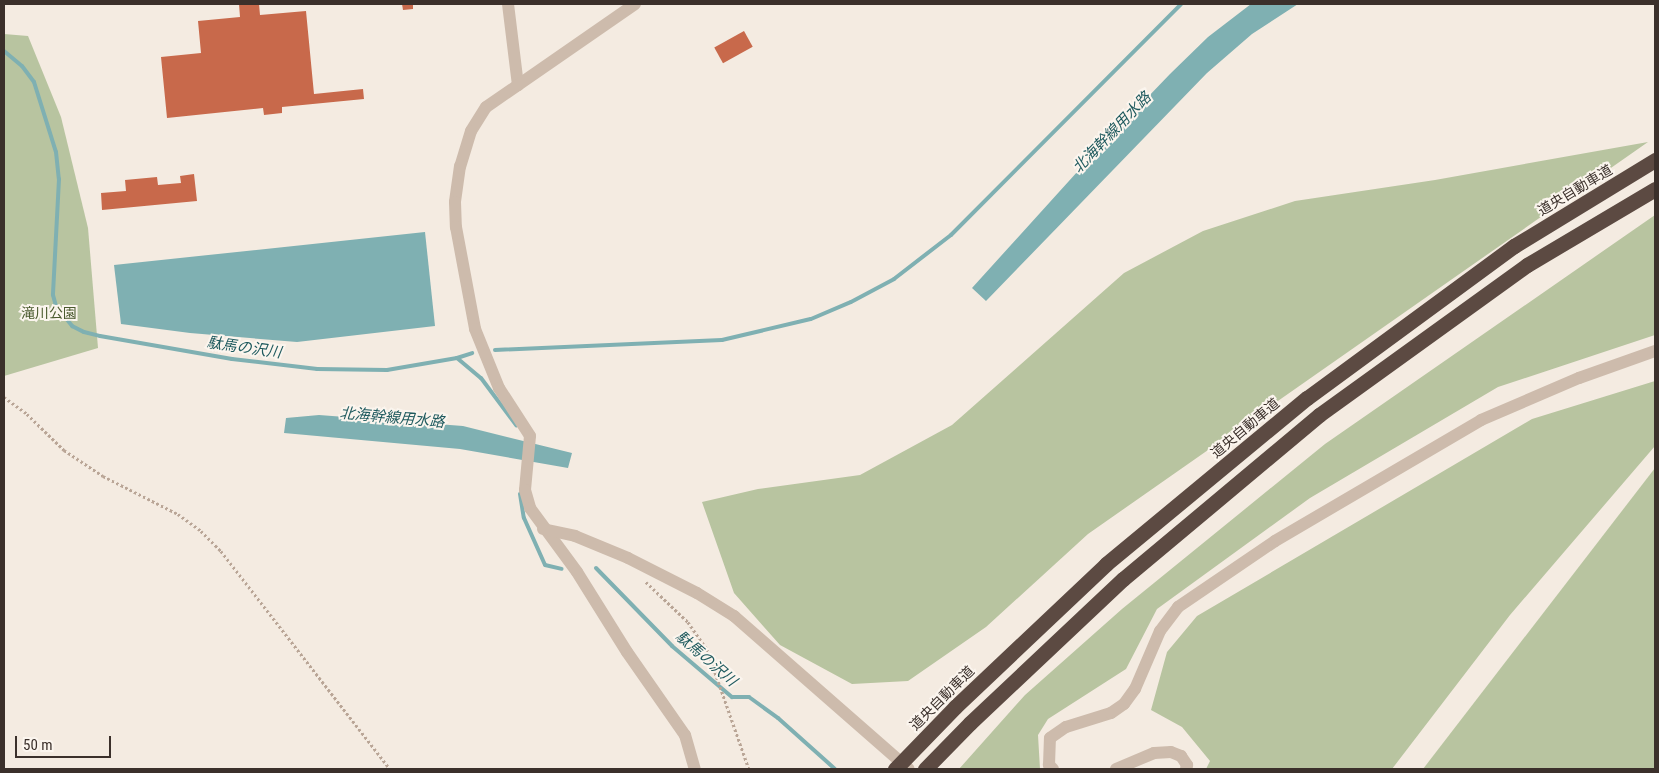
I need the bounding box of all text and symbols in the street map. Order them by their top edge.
water label: 北海幹線用水路 [1069,89,1155,177]
street label: 道央自動車道 [1535,161,1615,219]
park label: 滝川公園 [21,305,77,321]
water label: 駄馬の沢川 [206,334,282,362]
street label: 道央自動車道 [1207,395,1283,461]
water label: 北海幹線用水路 [339,404,445,432]
water label: 駄馬の沢川 [672,628,740,690]
street label: 道央自動車道 [906,662,978,734]
scale bar [18,726,114,758]
text: 50 m [23,736,53,754]

